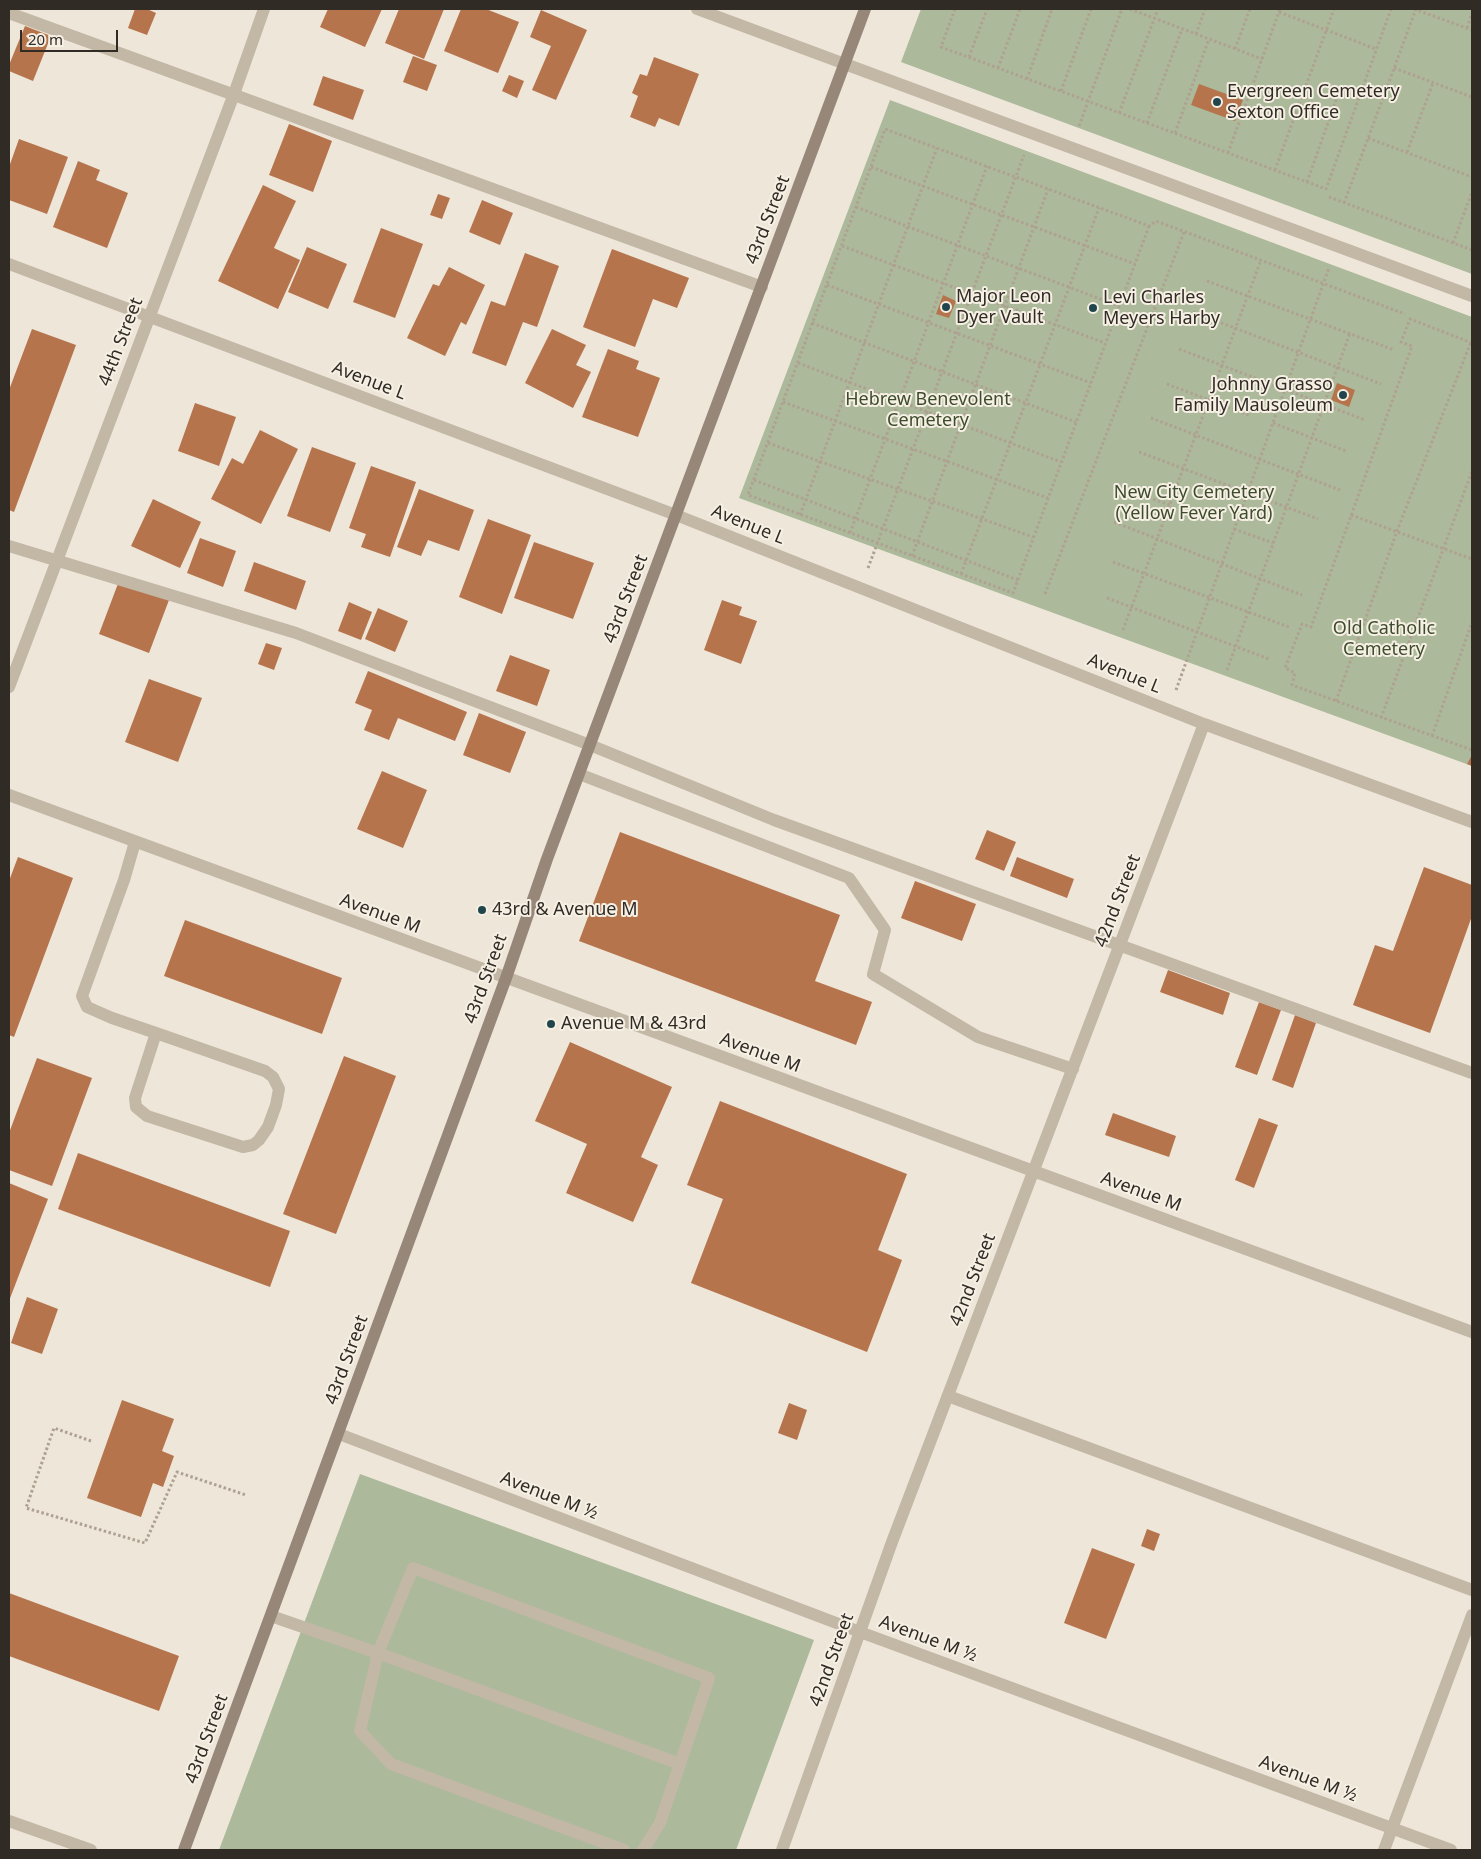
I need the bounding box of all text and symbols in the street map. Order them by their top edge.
scale bar [22,20,120,52]
text: 20 m [28,29,63,49]
place label: Evergreen Cemetery Sexton Office [1227,81,1400,124]
marker: Evergreen Cemetery Sexton Office [1211,96,1223,108]
street label: 43rd Street [741,172,795,268]
place label: Major Leon Dyer Vault [956,286,1052,328]
place label: Levi Charles Meyers Harby [1103,287,1220,330]
street label: 44th Street [94,295,148,389]
marker: Major Leon Dyer Vault [940,301,952,313]
marker: Levi Charles Meyers Harby [1087,302,1099,314]
street label: Avenue L [329,357,409,405]
place label: Johnny Grasso Family Mausoleum [1174,374,1333,416]
park label: Hebrew Benevolent Cemetery [845,389,1011,432]
marker: Johnny Grasso Family Mausoleum [1337,389,1349,401]
park label: New City Cemetery (Yellow Fever Yard) [1114,482,1274,524]
street label: Avenue L [708,501,788,549]
street label: 43rd Street [599,551,653,647]
park label: Old Catholic Cemetery [1333,618,1435,660]
street label: Avenue L [1084,650,1164,698]
street label: 42nd Street [1090,852,1146,950]
street label: Avenue M [337,889,423,939]
place label: 43rd & Avenue M [492,899,637,921]
marker: 43rd & Avenue M [476,904,488,916]
street label: 43rd Street [460,931,512,1027]
place label: Avenue M & 43rd [561,1013,706,1035]
marker: Avenue M & 43rd [545,1018,557,1030]
street label: Avenue M [717,1028,803,1078]
street label: Avenue M [1098,1167,1184,1217]
street label: 42nd Street [945,1231,1001,1329]
street label: 43rd Street [321,1312,373,1408]
street label: Avenue M ½ [497,1468,601,1524]
street label: 42nd Street [805,1610,859,1710]
street label: Avenue M ½ [876,1611,980,1667]
street label: 43rd Street [181,1691,233,1787]
street label: Avenue M ½ [1256,1751,1360,1807]

